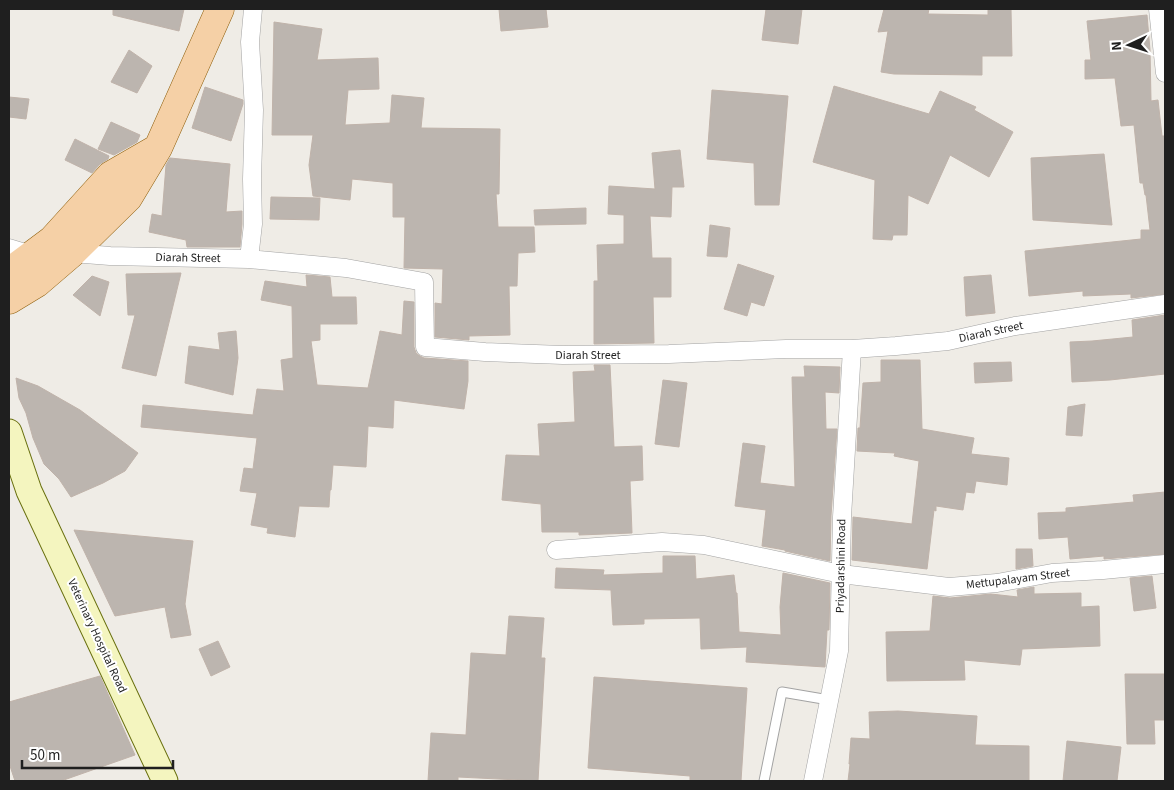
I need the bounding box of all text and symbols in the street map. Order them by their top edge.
north arrow [1104,20,1154,70]
text: N [1107,40,1127,51]
street label: Diarah Street [155,249,221,267]
street label: Diarah Street [957,317,1025,347]
street label: Diarah Street [555,347,621,364]
street label: Priyadarshini Road [832,519,850,613]
street label: Mettupalayam Street [965,564,1071,594]
street label: Veterinary Hospital Road [63,576,131,696]
scale bar [22,738,174,770]
text: 50 m [30,745,60,766]

